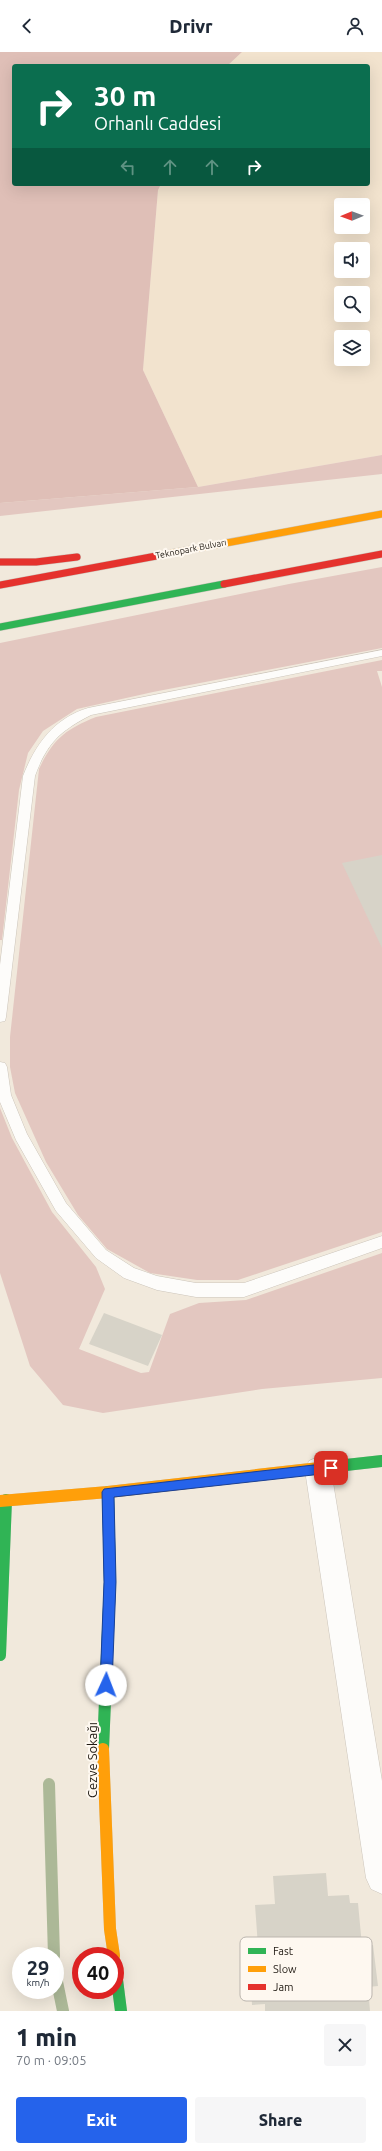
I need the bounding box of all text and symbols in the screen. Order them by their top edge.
icon: back [16,15,38,37]
icon: person [344,15,366,37]
text: Drivr [169,16,213,36]
icon: right [28,80,80,132]
text: 30 m [94,80,156,111]
text: Orhanlı Caddesi [94,113,221,133]
icon: left [117,156,139,178]
icon: ahead [159,156,181,178]
icon: ahead [201,156,223,178]
icon: right [243,156,265,178]
north arrow [334,198,370,234]
map controls [334,198,370,366]
button: sound [334,242,370,278]
button: search [334,286,370,322]
button: layers [334,330,370,366]
street label: Teknopark Bulvarı [155,537,227,561]
pin [314,1451,348,1485]
icon: arrive [320,1457,342,1479]
position arrow [85,1664,127,1706]
street label: Cezve Sokağı [85,1722,99,1798]
legend [240,1937,372,2001]
text: Fast [273,1945,294,1957]
speed limit sign: 40 [72,1947,124,1999]
text: 29 [27,1956,49,1979]
text: Slow [273,1963,297,1975]
text: km/h [26,1977,50,1988]
text: Jam [273,1981,294,1993]
text: 1 min [16,2024,77,2051]
button: close [324,2024,366,2066]
text: 70 m · 09:05 [16,2053,87,2067]
button: Exit [16,2097,187,2143]
button: Share [195,2097,366,2143]

